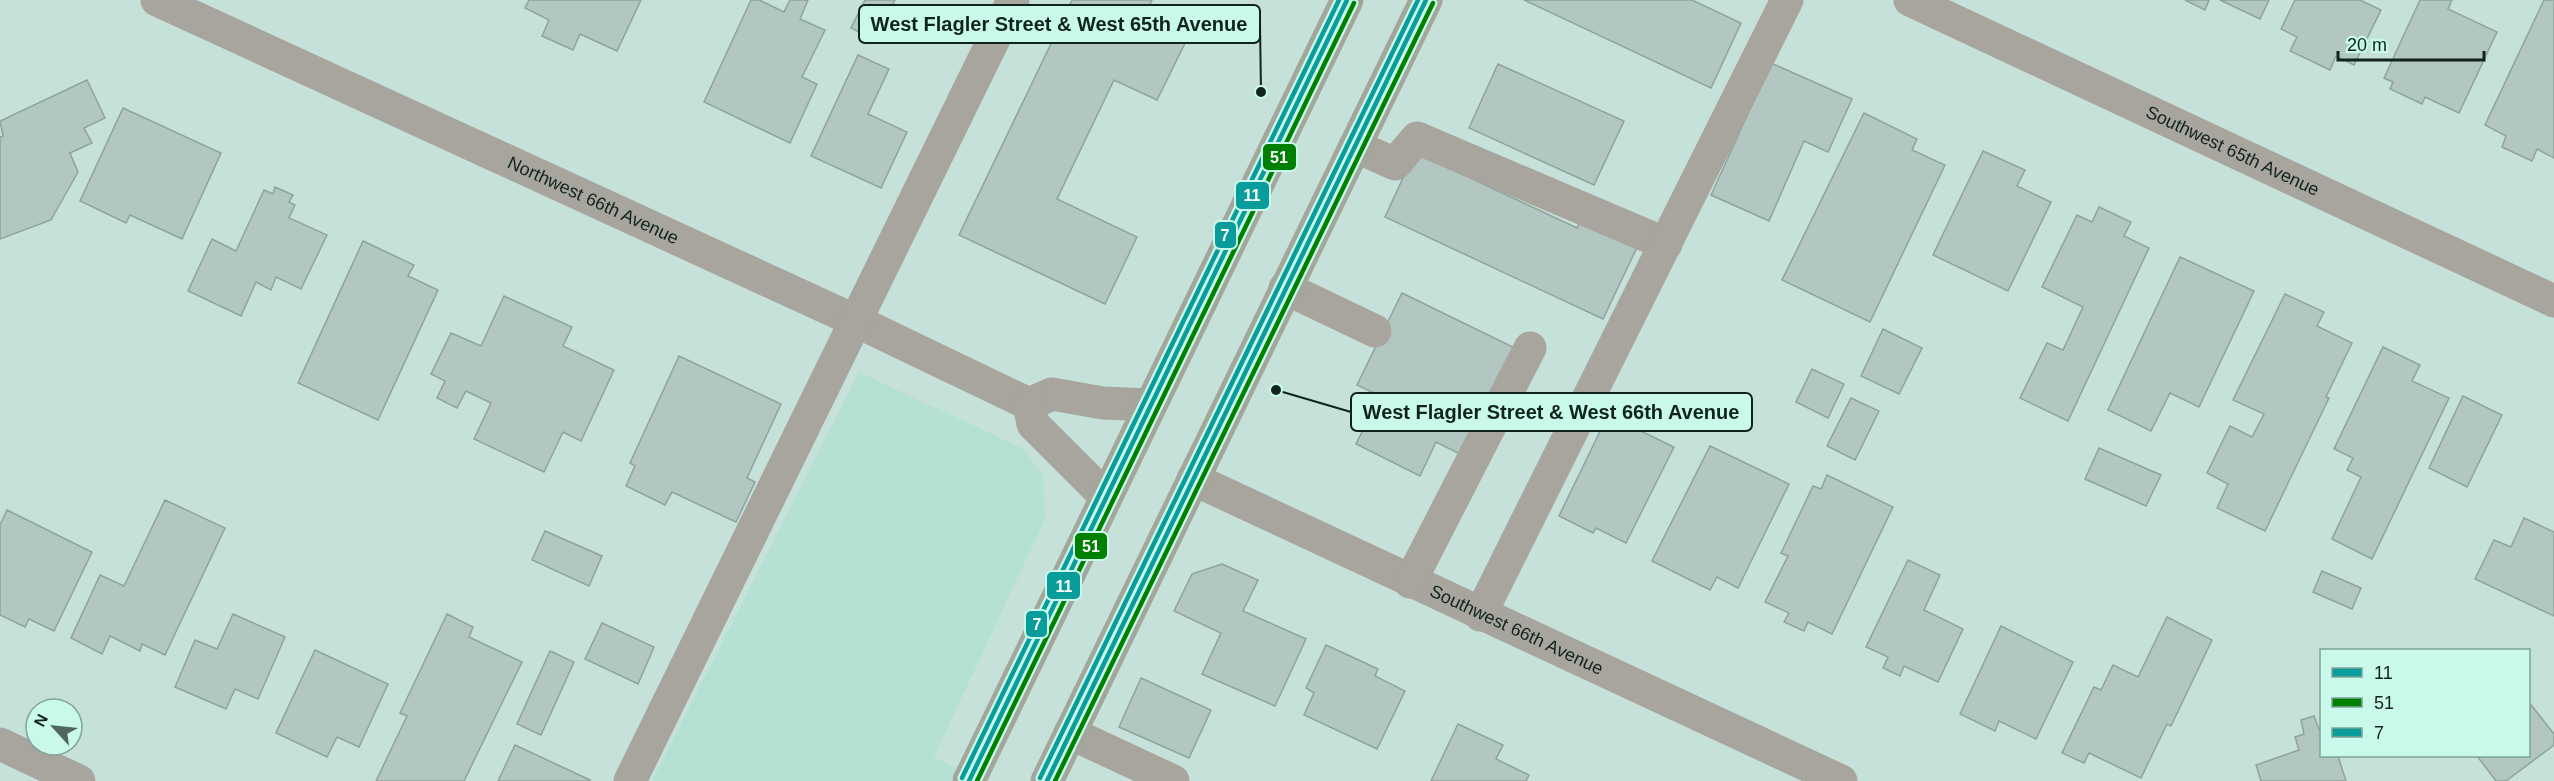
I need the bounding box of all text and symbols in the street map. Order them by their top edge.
callout: West Flagler Street & West 65th Avenue [859,5,1260,43]
text: West Flagler Street & West 65th Avenue [871,13,1247,35]
scale bar [2338,24,2484,62]
text: 20 m [2347,35,2387,55]
street label: Southwest 65th Avenue [2143,102,2322,200]
line badge: 51 [1262,143,1297,171]
text: 51 [1270,149,1288,166]
street label: Northwest 66th Avenue [505,152,682,248]
line badge: 11 [1235,181,1270,210]
text: 11 [1244,187,1261,204]
line badge: 7 [1214,221,1237,249]
text: 7 [1221,227,1230,244]
callout: West Flagler Street & West 66th Avenue [1351,393,1752,431]
text: West Flagler Street & West 66th Avenue [1363,401,1739,423]
line badge: 51 [1074,532,1108,560]
text: 51 [1082,538,1100,555]
line badge: 11 [1046,571,1081,600]
text: 11 [1056,578,1073,595]
street label: Southwest 66th Avenue [1427,581,1606,679]
line badge: 7 [1025,610,1048,638]
text: 7 [1033,616,1042,633]
legend [2320,649,2530,757]
text: 11 [2374,663,2393,683]
text: 51 [2374,693,2394,713]
north arrow [24,697,84,757]
text: N [31,711,51,729]
text: 7 [2374,723,2384,743]

